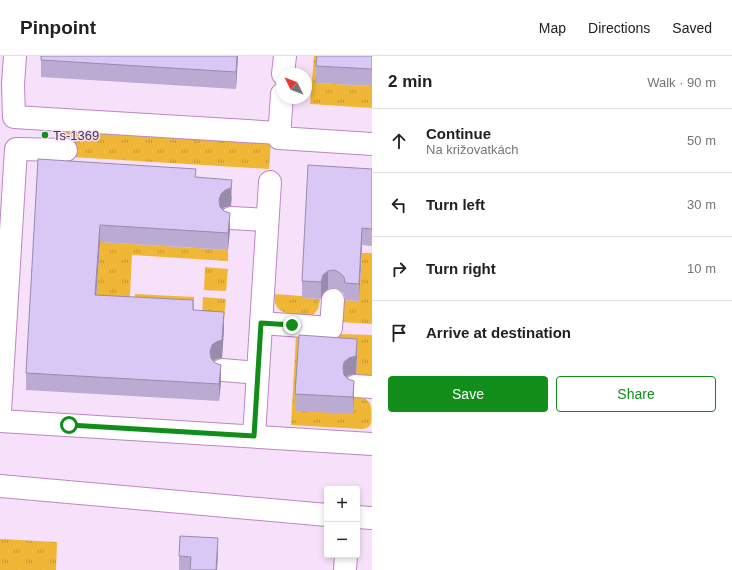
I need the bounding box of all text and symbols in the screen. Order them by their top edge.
text: Pinpoint [20,17,96,38]
text: Map [539,20,566,36]
text: Directions [588,20,650,36]
text: Saved [672,20,712,36]
north arrow [276,68,312,104]
text: 2 min [388,72,432,91]
text: Walk · 90 m [647,75,716,90]
text: Continue [426,125,491,142]
place label: Ts-1369 [53,128,99,143]
marker: Ts-1369 [40,130,50,140]
icon: ahead [388,130,410,152]
text: 50 m [687,133,716,148]
text: Na križovatkách [426,142,518,157]
icon: left [388,194,410,216]
text: Turn left [426,196,485,213]
text: 30 m [687,197,716,212]
icon: right [388,258,410,280]
text: Turn right [426,260,496,277]
text: 10 m [687,261,716,276]
route end [283,316,301,334]
icon: arrive [388,322,410,344]
text: Arrive at destination [426,324,571,341]
button: Save [388,376,548,412]
button: Share [556,376,716,412]
route start [60,416,78,434]
map controls [324,486,360,558]
button: + [324,486,360,522]
button: − [324,522,360,558]

